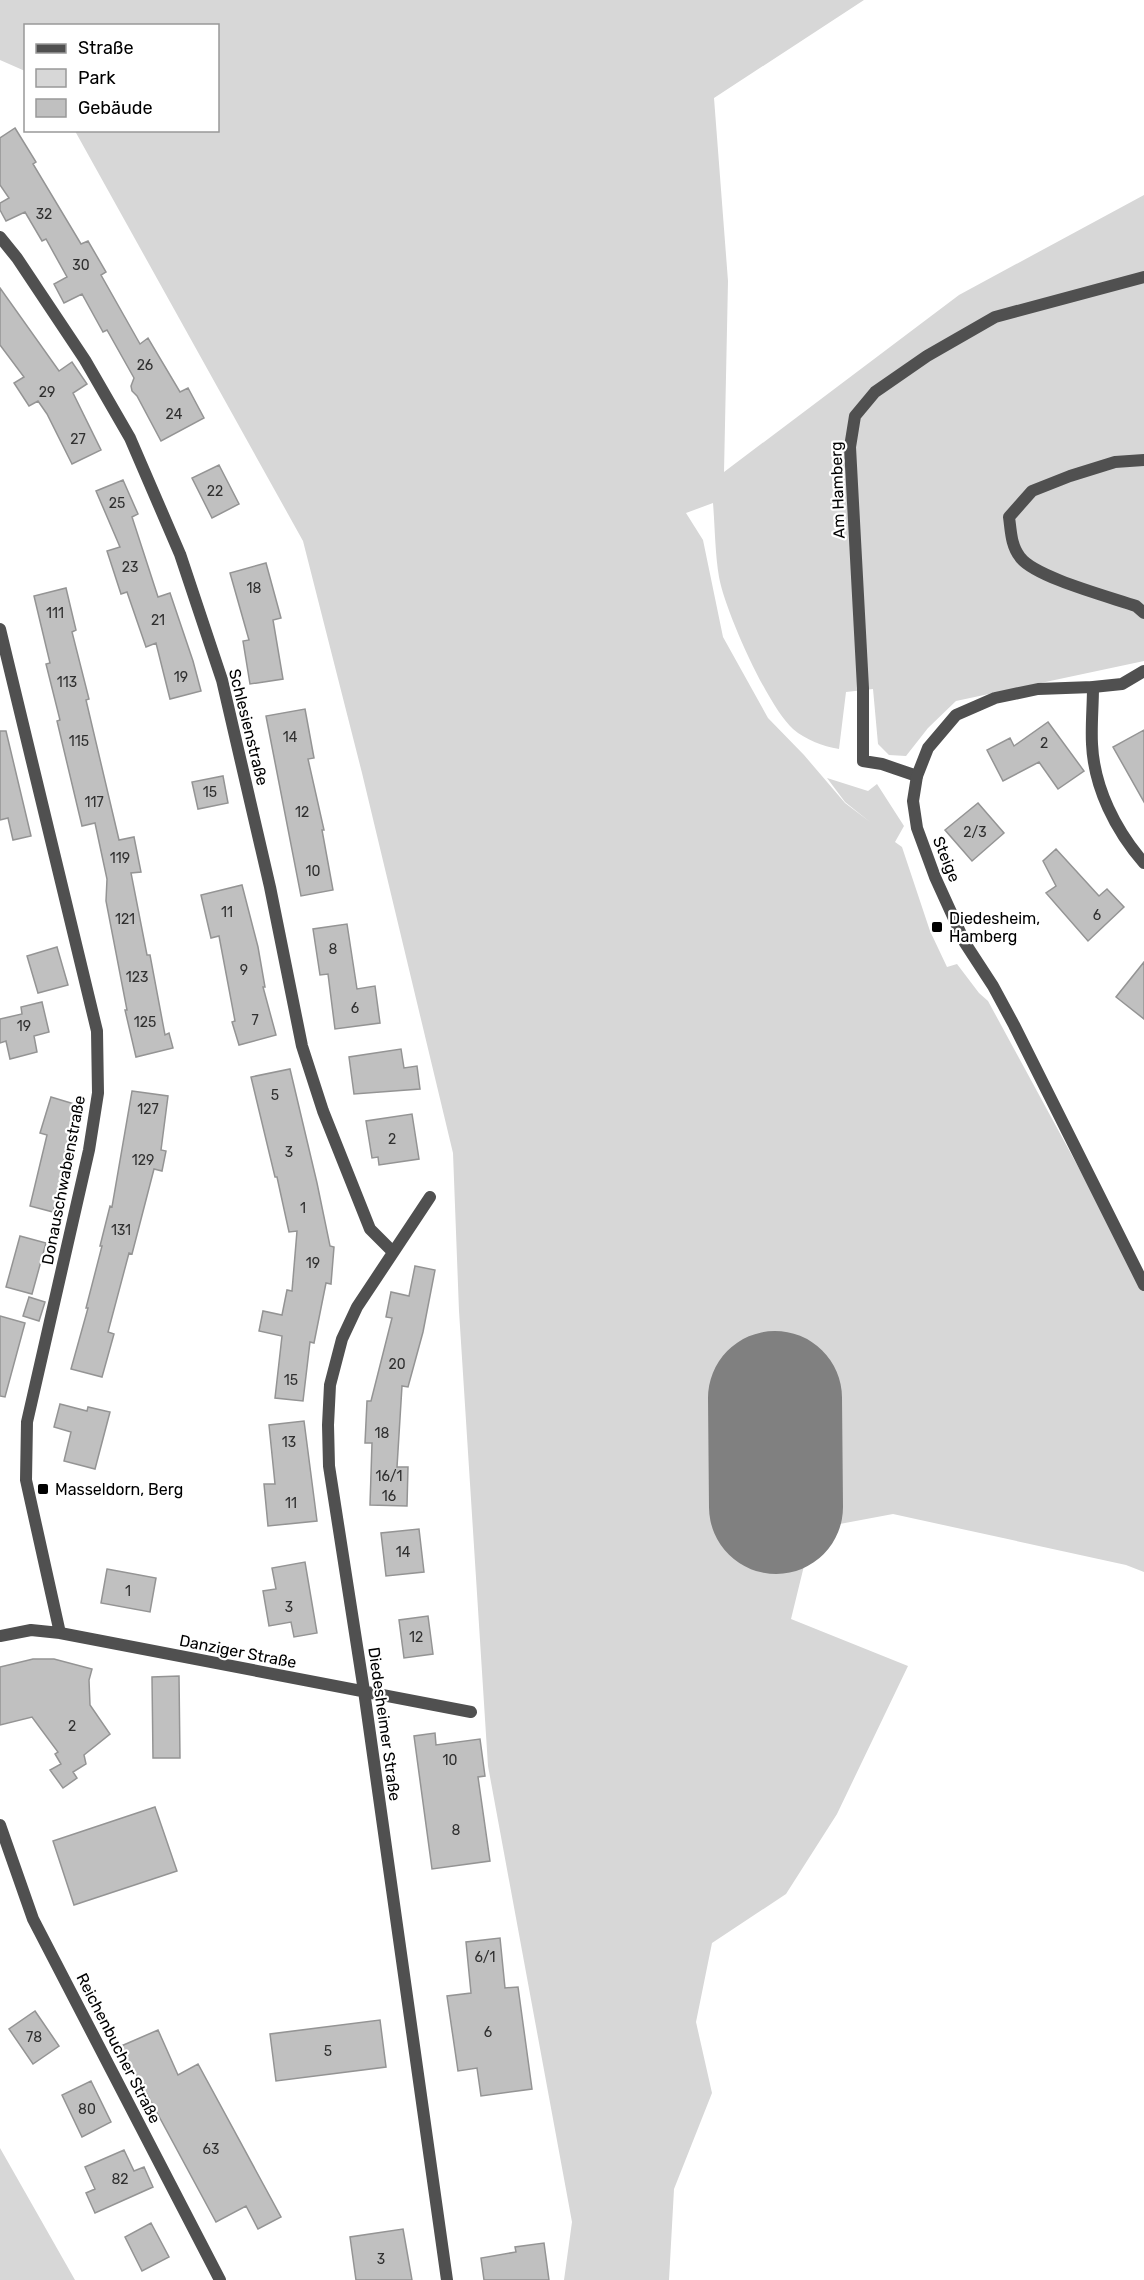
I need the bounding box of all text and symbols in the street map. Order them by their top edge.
legend [24,24,219,132]
text: Straße [78,37,134,59]
text: Park [78,67,116,89]
text: Gebäude [78,97,153,119]
house number: 32 [36,206,52,223]
house number: 30 [72,257,90,274]
house number: 26 [137,357,153,374]
house number: 29 [39,384,55,401]
house number: 24 [166,406,183,423]
house number: 27 [70,431,86,448]
street label: Am Hamberg [826,441,849,539]
house number: 22 [207,483,223,500]
house number: 25 [109,495,125,512]
house number: 23 [122,559,138,576]
house number: 18 [247,580,262,597]
house number: 111 [46,605,64,622]
house number: 21 [151,612,165,629]
street label: Schlesienstraße [225,667,272,787]
house number: 19 [174,669,188,686]
house number: 113 [57,674,77,691]
house number: 14 [283,729,298,746]
house number: 115 [69,733,89,750]
house number: 2 [1040,735,1048,752]
house number: 15 [203,784,217,801]
house number: 117 [84,794,104,811]
house number: 12 [295,804,309,821]
house number: 2/3 [963,824,987,841]
street label: Steige [929,834,964,885]
house number: 119 [110,850,130,867]
house number: 10 [306,863,321,880]
house number: 11 [221,904,233,921]
house number: 6 [1093,907,1101,924]
place label: Diedesheim, Hamberg [949,909,1040,946]
house number: 121 [115,911,135,928]
marker: Diedesheim, Hamberg [930,920,944,934]
house number: 8 [329,941,338,958]
house number: 9 [240,962,248,979]
house number: 123 [126,969,148,986]
house number: 6 [351,1000,359,1017]
house number: 7 [251,1012,259,1029]
house number: 125 [134,1014,156,1031]
house number: 19 [17,1018,31,1035]
house number: 5 [271,1087,279,1104]
street label: Donauschwabenstraße [38,1094,89,1266]
house number: 127 [137,1101,159,1118]
house number: 2 [388,1131,396,1148]
house number: 3 [285,1144,293,1161]
house number: 129 [132,1152,154,1169]
house number: 1 [300,1200,306,1217]
house number: 131 [111,1222,131,1239]
house number: 19 [306,1255,320,1272]
house number: 20 [388,1356,406,1373]
house number: 15 [284,1372,298,1389]
house number: 18 [375,1425,390,1442]
house number: 13 [282,1434,296,1451]
house number: 16/1 [375,1468,403,1485]
place label: Masseldorn, Berg [55,1480,183,1499]
marker: Masseldorn, Berg [36,1482,50,1496]
house number: 16 [382,1488,396,1505]
house number: 11 [285,1495,297,1512]
house number: 14 [396,1544,411,1561]
house number: 1 [125,1583,131,1600]
house number: 3 [285,1599,293,1616]
house number: 12 [409,1629,423,1646]
street label: Danziger Straße [178,1631,298,1672]
street label: Diedesheimer Straße [364,1646,405,1802]
house number: 2 [68,1718,76,1735]
house number: 10 [443,1752,458,1769]
house number: 8 [452,1822,461,1839]
house number: 6/1 [474,1949,496,1966]
street label: Reichenbucher Straße [72,1970,165,2127]
house number: 6 [484,2024,492,2041]
house number: 78 [26,2029,42,2046]
house number: 5 [324,2043,332,2060]
house number: 80 [78,2101,96,2118]
house number: 63 [203,2141,219,2158]
house number: 82 [111,2171,129,2188]
house number: 3 [377,2251,385,2268]

